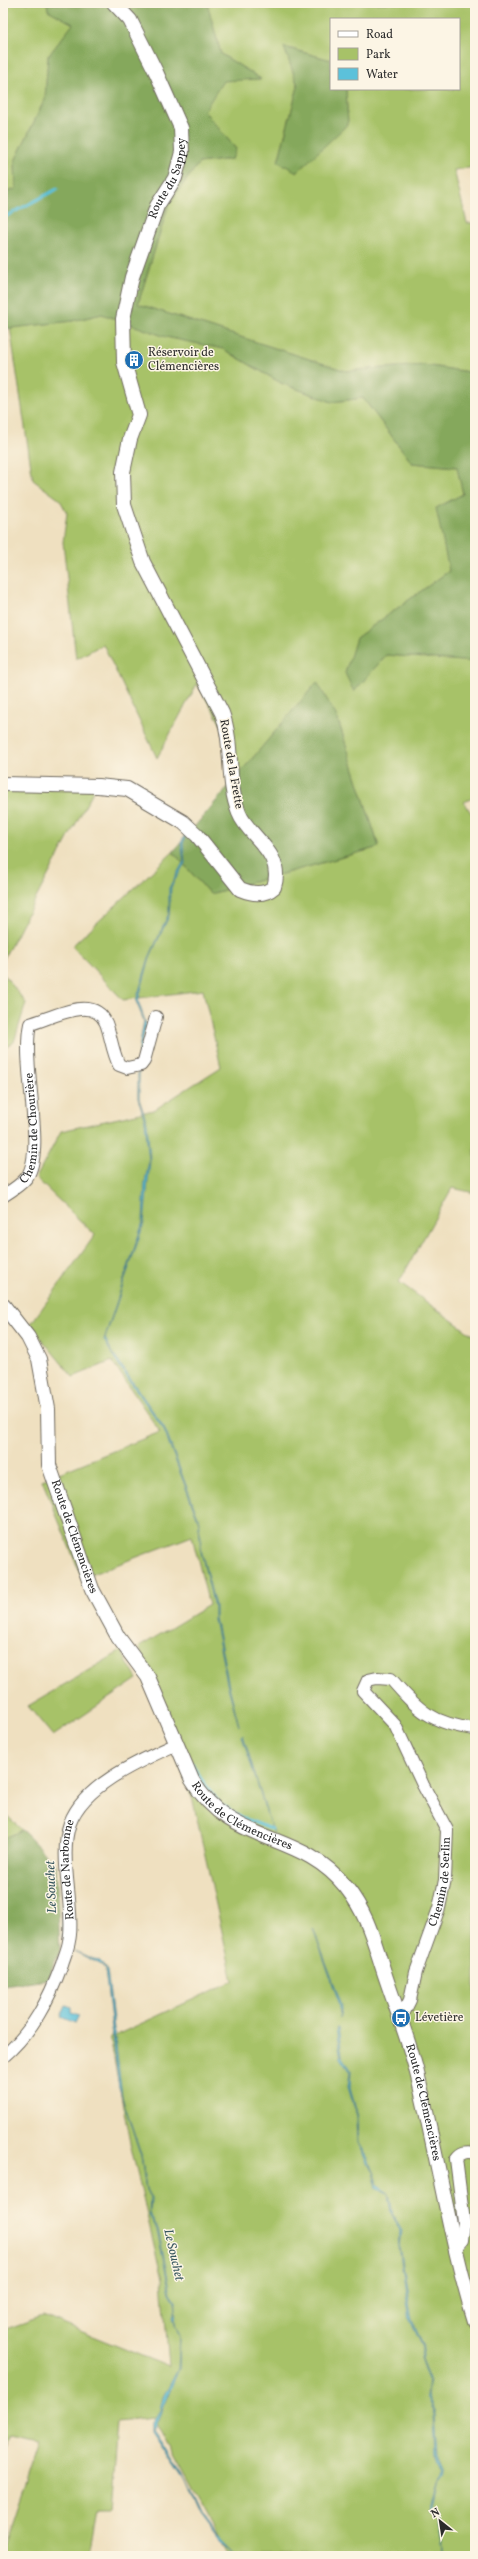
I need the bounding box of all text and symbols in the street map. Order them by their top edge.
legend [330,18,460,90]
text: Road [366,27,393,43]
text: Park [366,47,391,63]
text: Water [366,67,398,83]
street label: Route du Sappey [145,137,190,221]
place label: Réservoir de Clémencières [148,345,219,375]
building icon: Réservoir de Clémencières [123,349,145,371]
street label: Route de la Frette [215,718,247,811]
street label: Chemin de Chourière [16,1072,42,1188]
street label: Route de Clémencières [47,1478,101,1597]
street label: Route de Clémencières [187,1779,295,1854]
street label: Route de Narbonne [58,1817,79,1920]
street label: Chemin de Serlin [425,1837,455,1929]
water label: Le Souchet [42,1860,62,1914]
bus stop icon: Lévetière [390,2007,412,2029]
place label: Lévetière [415,2010,464,2026]
street label: Route de Clémencières [401,2042,444,2162]
water label: Le Souchet [158,2227,188,2283]
north arrow [420,2501,460,2541]
text: N [429,2505,443,2522]

